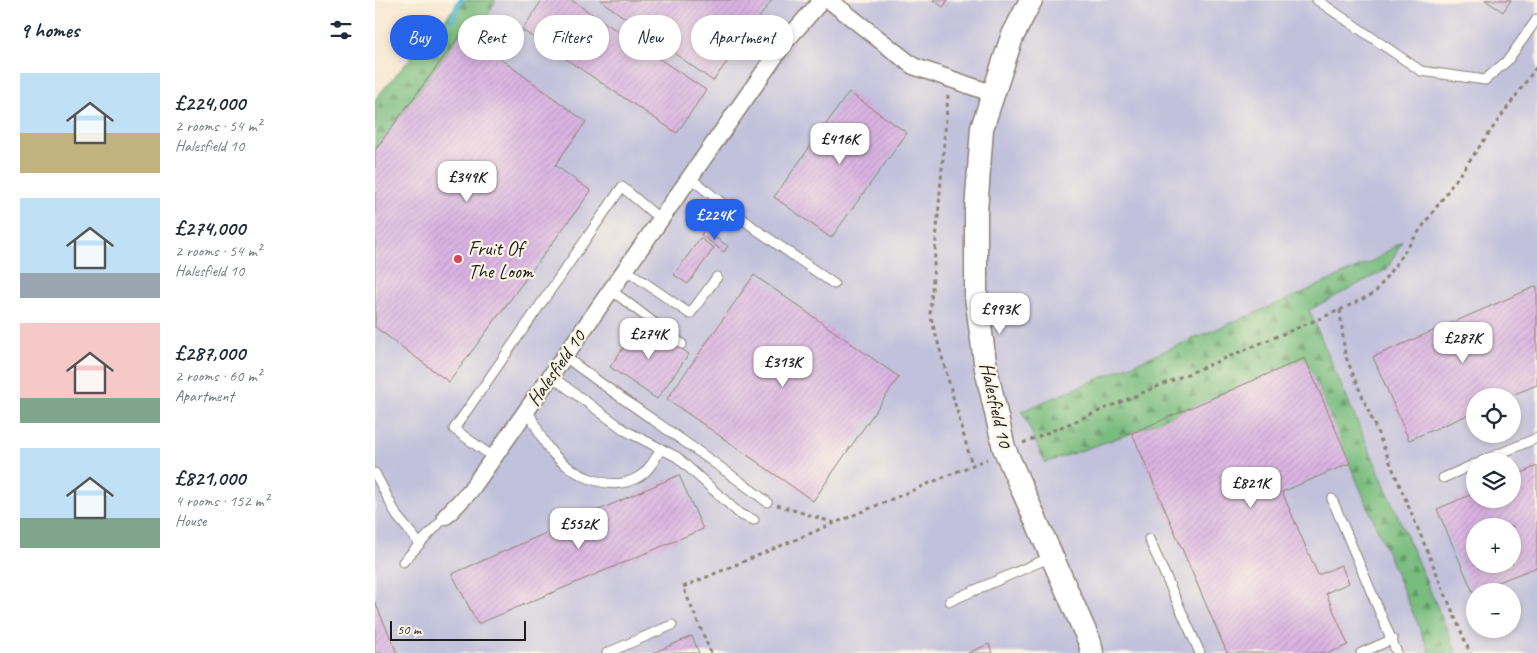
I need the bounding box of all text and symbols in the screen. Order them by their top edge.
chip: Buy [390,15,448,60]
chip: Rent [458,15,524,60]
chip: Filters [534,15,609,60]
chip: New [619,15,681,60]
chip: Apartment [691,15,793,60]
icon: filters [327,16,355,44]
text: 9 homes [20,17,79,43]
text: £224,000 [175,90,245,116]
icon: home [60,93,120,153]
text: 2 rooms · 54 m² [175,116,261,136]
pin: £416K [805,122,875,165]
text: £416K [821,129,859,149]
text: Halesfield 10 [175,136,244,156]
pin: £349K [432,160,502,203]
text: £349K [449,167,485,187]
pin: £224K [680,198,750,241]
text: £224K [697,205,733,225]
text: £274,000 [175,215,245,241]
icon: home [60,218,120,278]
place label: Fruit Of The Loom [468,236,535,284]
text: 2 rooms · 54 m² [175,241,261,261]
marker: Fruit Of The Loom [452,253,464,265]
text: Halesfield 10 [175,261,244,281]
pin: £993K [965,292,1035,335]
text: £993K [982,299,1018,319]
pin: £274K [614,318,684,360]
pin: £287K [1428,322,1498,364]
street label: Halesfield 10 [521,324,592,411]
text: £274K [631,324,667,344]
text: £287K [1445,328,1481,348]
text: £287,000 [175,340,245,366]
icon: home [60,343,120,403]
pin: £313K [748,346,818,388]
text: £313K [765,352,801,372]
street label: Halesfield 10 [974,360,1018,452]
text: 2 rooms · 60 m² [175,366,261,386]
text: Apartment [175,386,234,406]
map controls [1466,388,1521,638]
button: locate [1466,388,1521,443]
button: layers [1466,453,1521,508]
text: £821,000 [175,465,245,491]
pin: £821K [1216,466,1286,509]
icon: home [60,468,120,528]
text: £821K [1233,473,1269,493]
text: 4 rooms · 152 m² [175,491,269,511]
pin: £552K [544,508,614,550]
text: House [175,511,206,531]
text: £552K [561,514,597,534]
button: + [1466,518,1521,573]
button: − [1466,583,1521,638]
scale bar [390,618,526,641]
text: 50 m [397,621,421,638]

